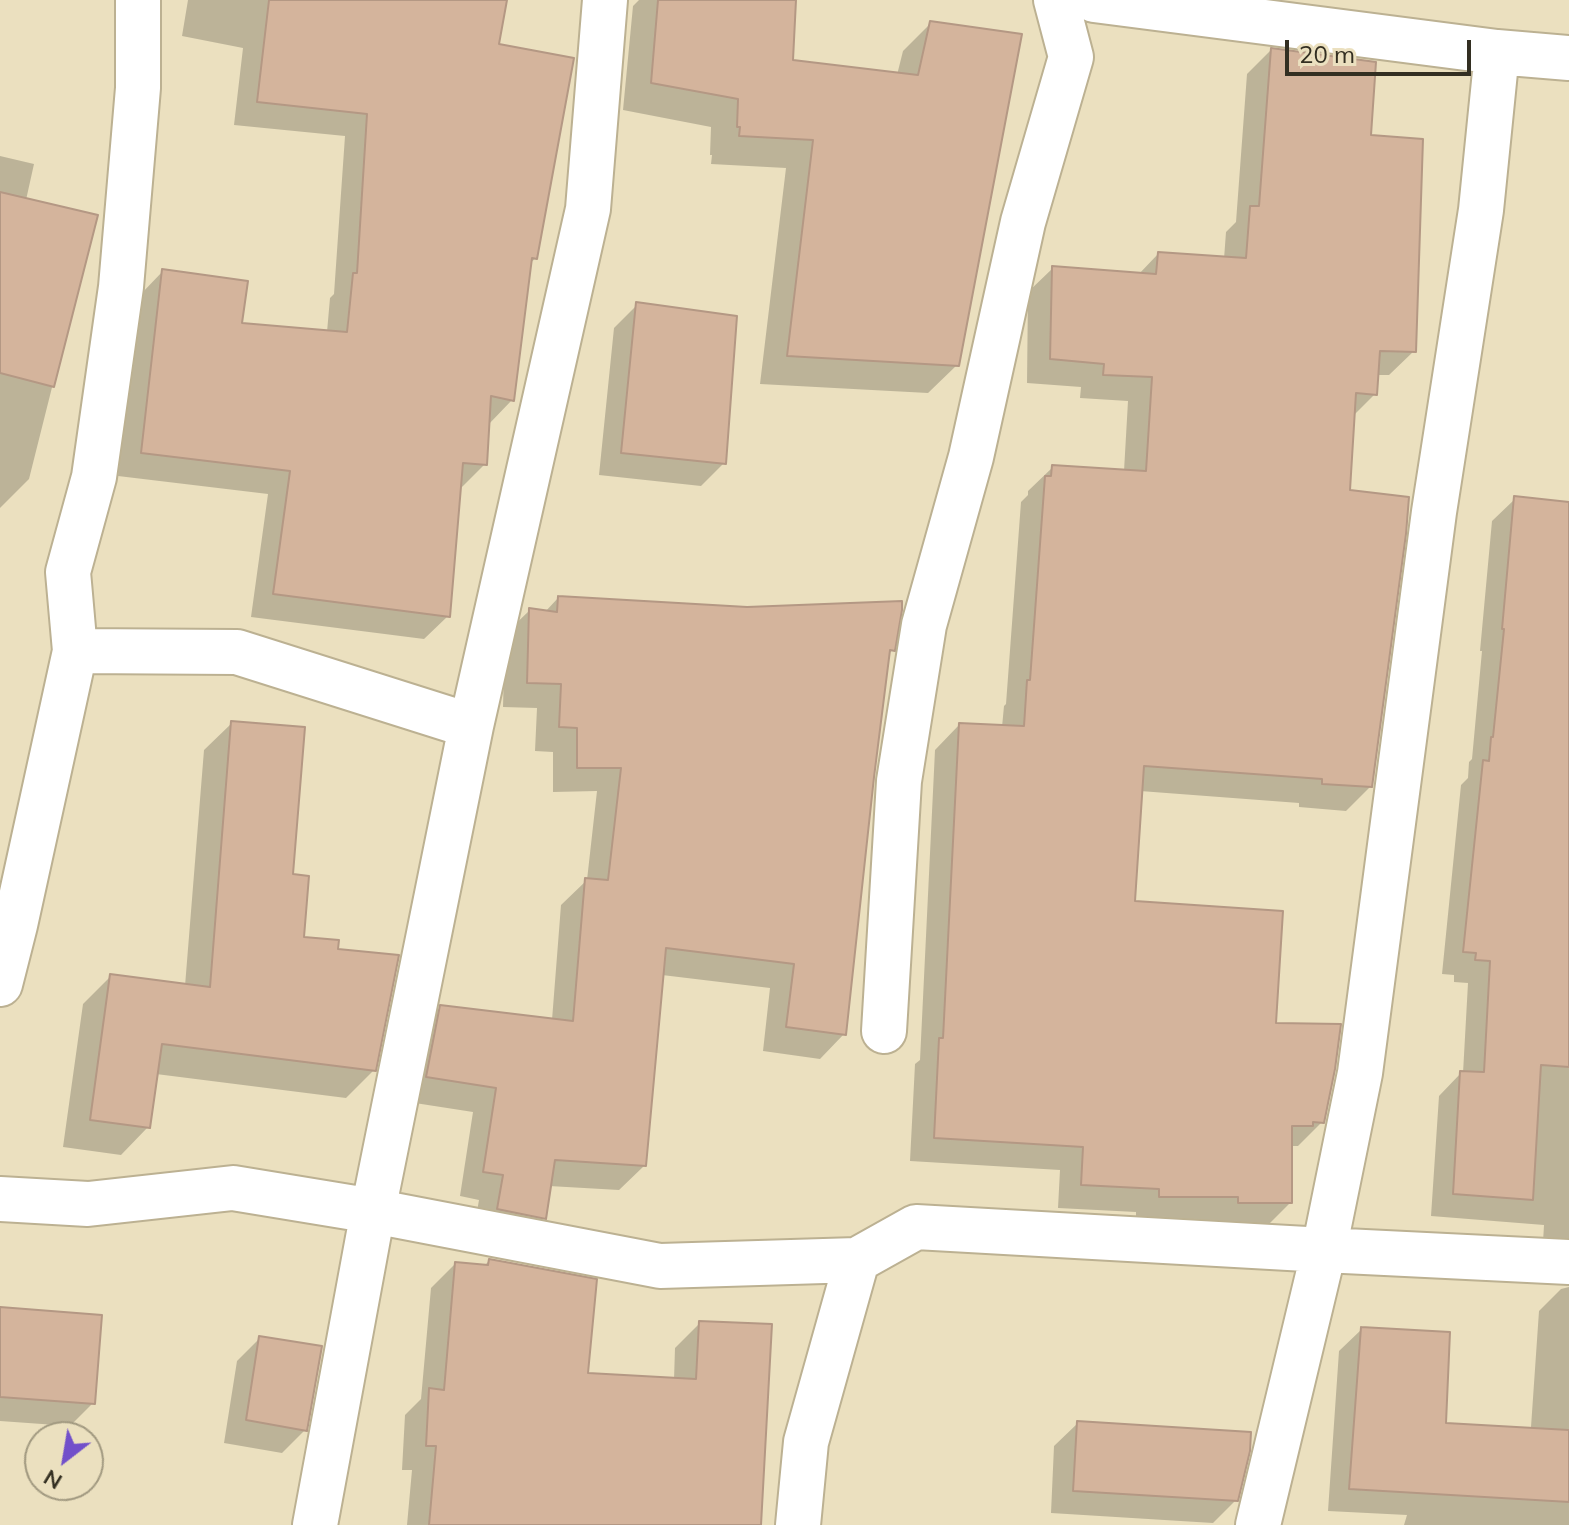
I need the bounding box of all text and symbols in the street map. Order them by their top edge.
scale bar [1289,24,1475,74]
text: 20 m [1299,39,1355,69]
north arrow [24,1421,104,1501]
text: N [38,1464,67,1496]

